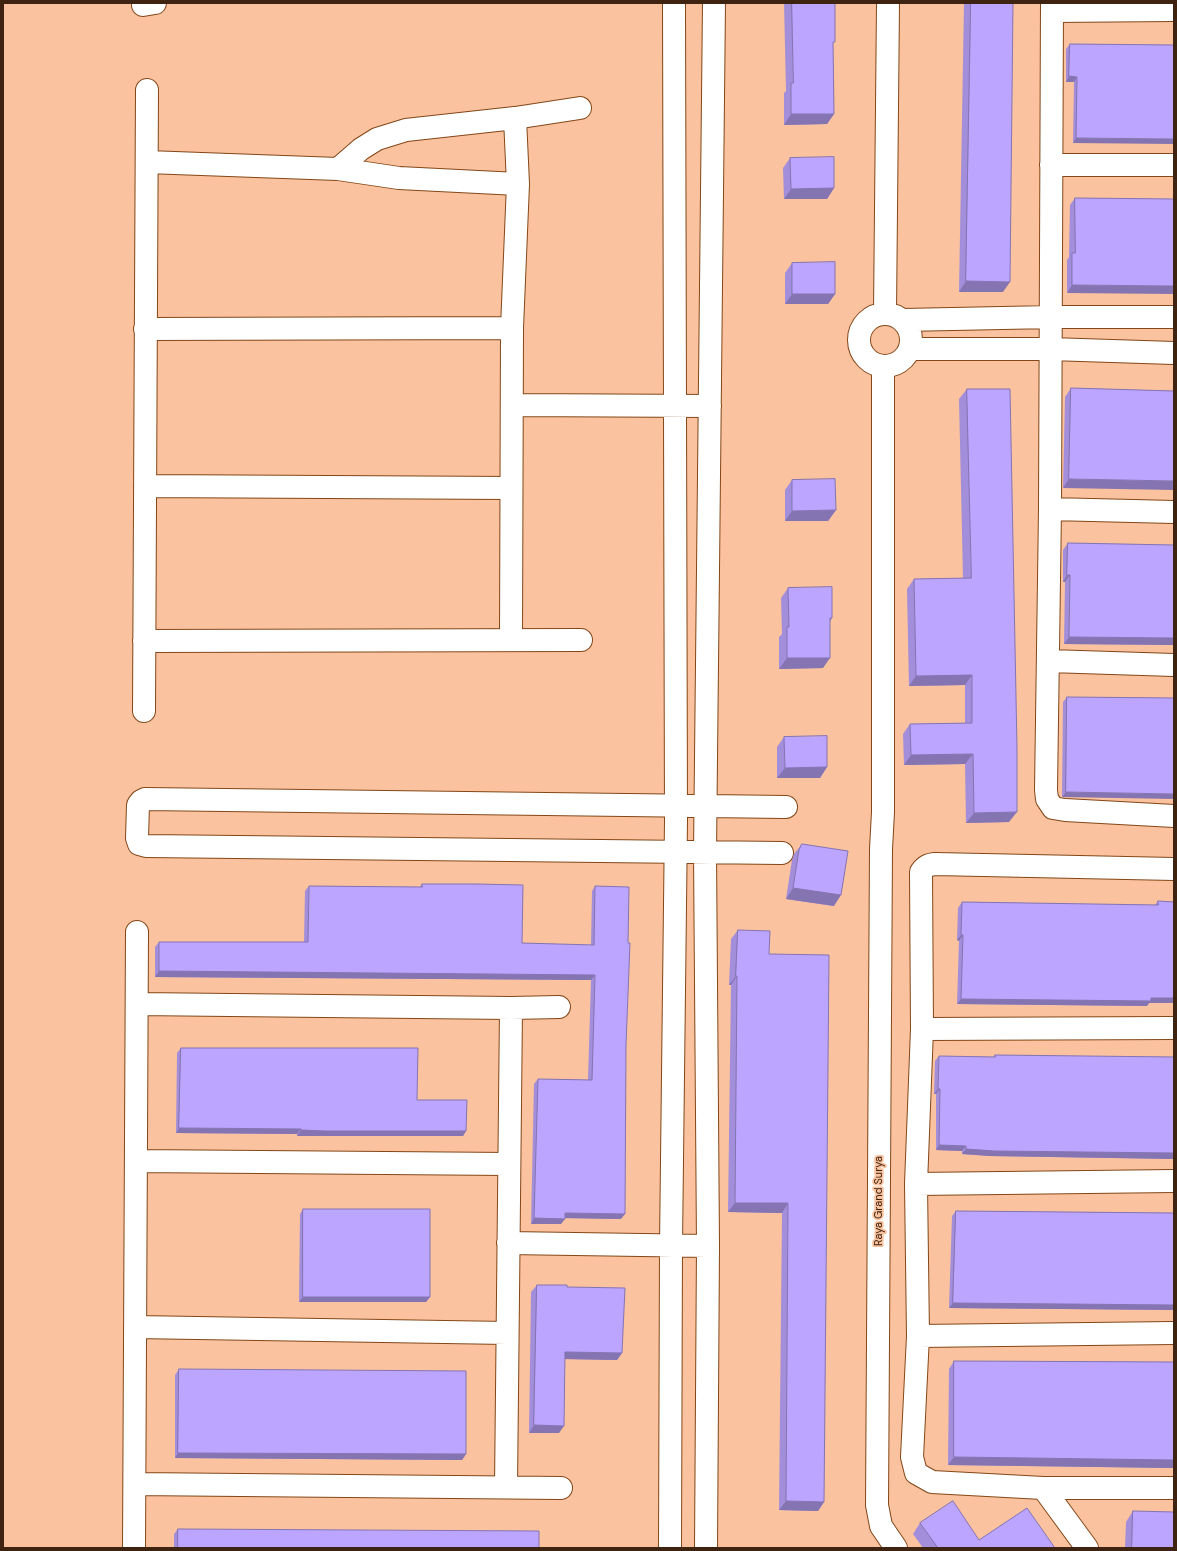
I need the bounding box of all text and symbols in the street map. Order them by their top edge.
street label: Raya Grand Surya [872,1156,886,1246]

